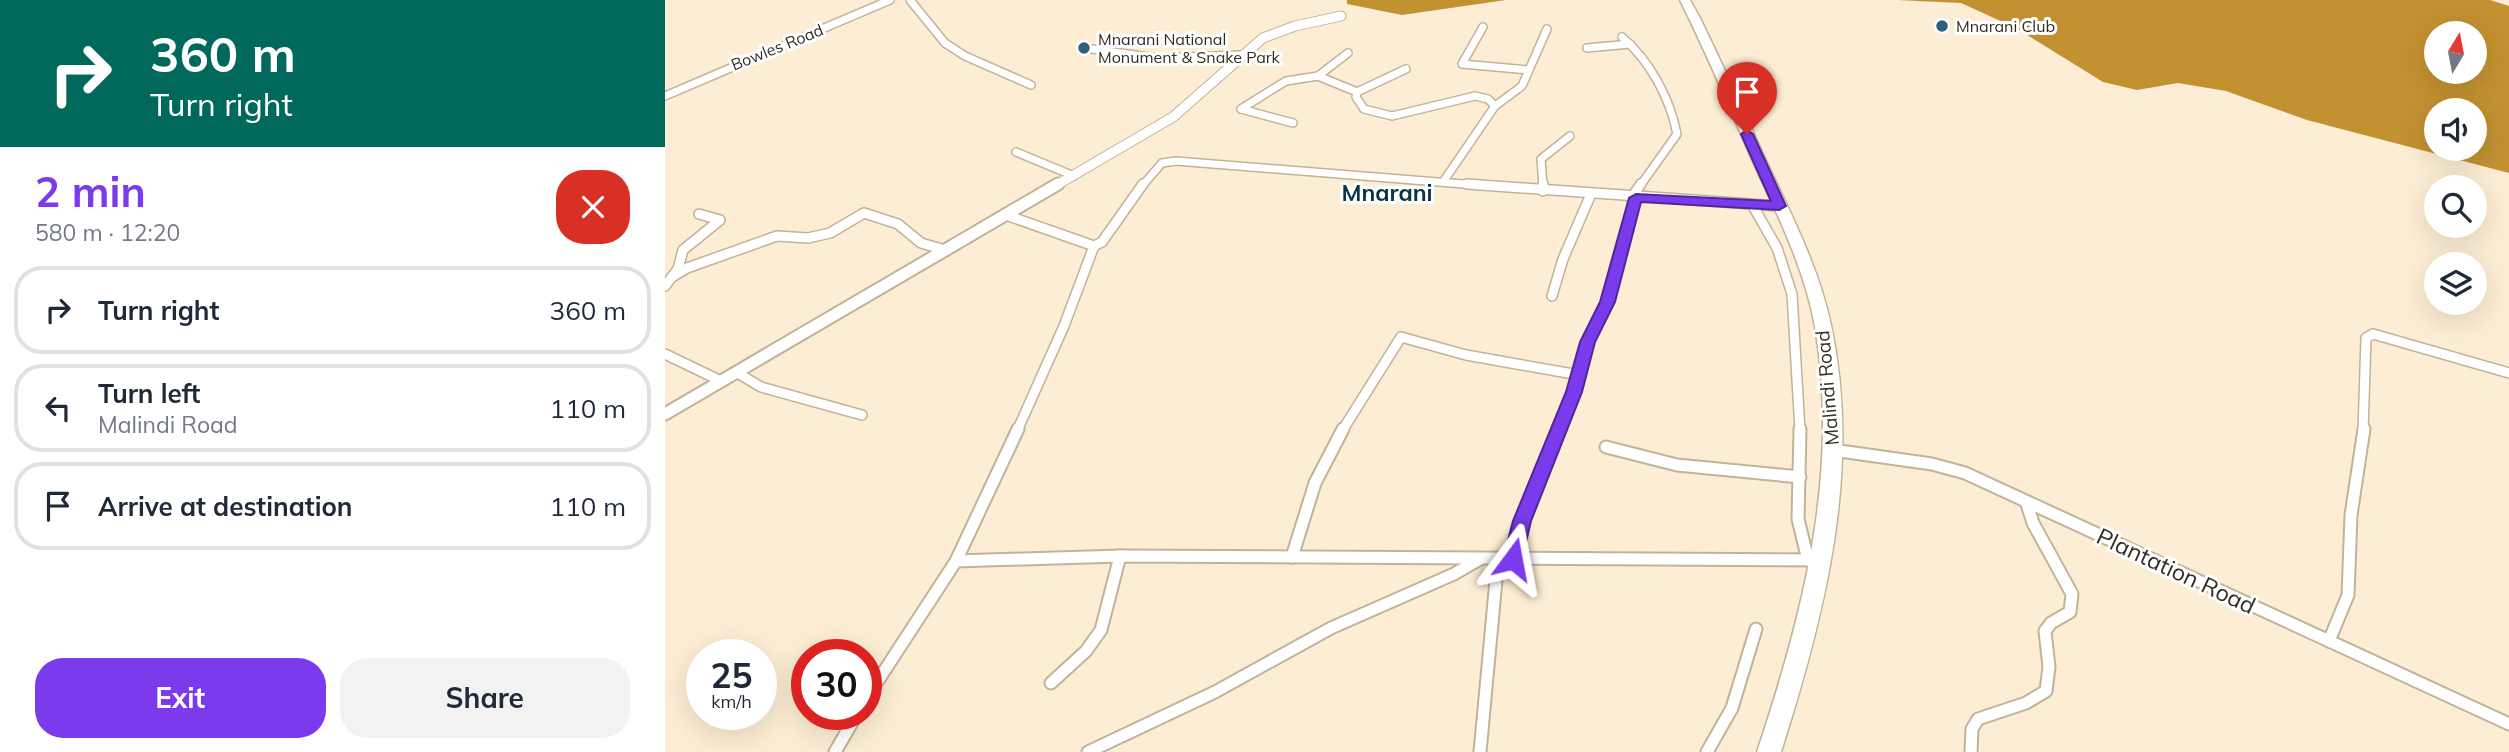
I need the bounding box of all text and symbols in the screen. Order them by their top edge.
place label: Mnarani Club [1956,16,2055,36]
marker: Mnarani Club [1934,18,1950,34]
street label: Bowles Road [728,19,826,75]
north arrow [2424,21,2487,84]
map controls [2424,21,2487,315]
text: 360 m [150,23,296,84]
icon: right [35,28,126,119]
place label: Mnarani National Monument & Snake Park [1098,29,1281,67]
marker: Mnarani National Monument & Snake Park [1076,40,1092,56]
pin [1717,62,1777,134]
icon: arrive [1728,73,1766,111]
text: Turn right [150,84,293,124]
button: sound [2424,98,2487,161]
text: 2 min [35,165,146,218]
button: close [556,170,630,244]
button: search [2424,175,2487,238]
district label: Mnarani [1341,178,1433,207]
text: 580 m · 12:20 [35,218,180,247]
button: layers [2424,252,2487,315]
icon: right [39,291,77,329]
text: Turn right [98,294,219,327]
text: 360 m [550,294,626,327]
street label: Malindi Road [1810,330,1844,446]
text: Turn left [98,377,200,410]
icon: left [39,389,77,427]
text: 110 m [550,392,626,425]
text: Malindi Road [98,410,238,439]
icon: arrive [39,487,77,525]
text: Arrive at destination [98,490,353,523]
text: 110 m [550,490,626,523]
street label: Plantation Road [2092,521,2260,620]
position arrow [1476,522,1550,596]
speed limit sign: 30 [791,639,882,730]
text: 25 [710,653,753,697]
button: Exit [35,658,326,738]
button: Share [340,658,630,738]
text: km/h [711,690,752,713]

